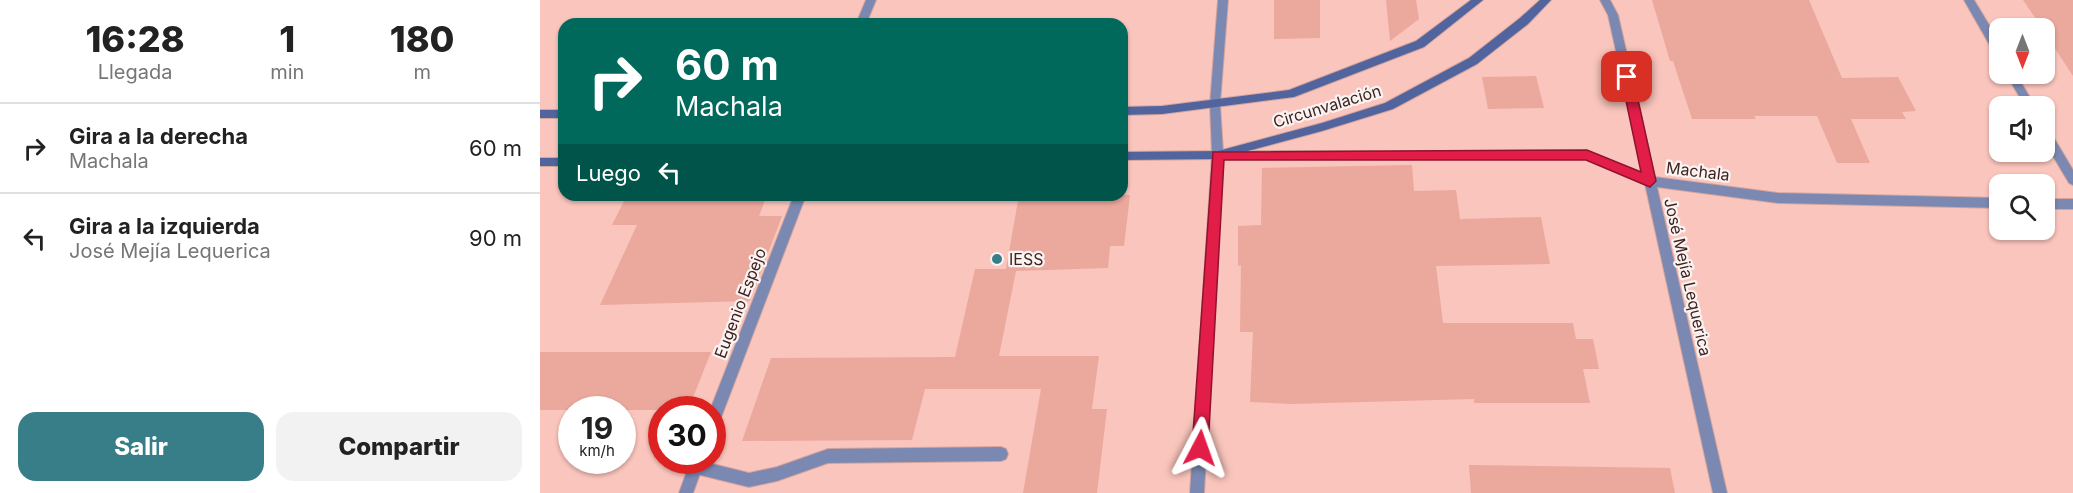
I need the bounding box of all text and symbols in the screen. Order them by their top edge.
text: 16:28 [85,17,185,61]
text: 1 [279,17,295,61]
text: 180 [390,17,455,61]
north arrow [1989,18,2055,84]
map controls [1989,18,2055,240]
text: 60 m [675,39,779,90]
icon: right [576,42,654,120]
pin [1601,51,1652,102]
text: Llegada [98,60,172,84]
text: min [270,60,304,84]
text: m [413,60,431,84]
icon: arrive [1610,60,1643,93]
street label: Circunvalación [1271,80,1383,132]
text: Machala [675,90,783,123]
button: sound [1989,96,2055,162]
text: Gira a la derecha [69,123,248,149]
icon: right [18,132,51,165]
text: 60 m [469,135,522,161]
text: Machala [69,149,149,173]
icon: left [653,156,686,189]
street label: Machala [1665,157,1731,185]
text: Luego [576,160,641,186]
button: search [1989,174,2055,240]
street label: José Mejía Lequerica [1660,196,1716,358]
text: Gira a la izquierda [69,213,260,239]
icon: left [18,222,51,255]
text: 90 m [469,225,522,251]
text: José Mejía Lequerica [69,239,271,263]
street label: Eugenio Espejo [710,245,770,361]
place label: IESS [1009,249,1043,269]
marker: IESS [990,252,1004,266]
speed limit sign: 30 [648,396,726,474]
text: 19 [581,410,613,446]
button: Salir [18,412,264,481]
button: Compartir [276,412,522,481]
position arrow [1168,416,1232,480]
text: km/h [579,441,615,460]

